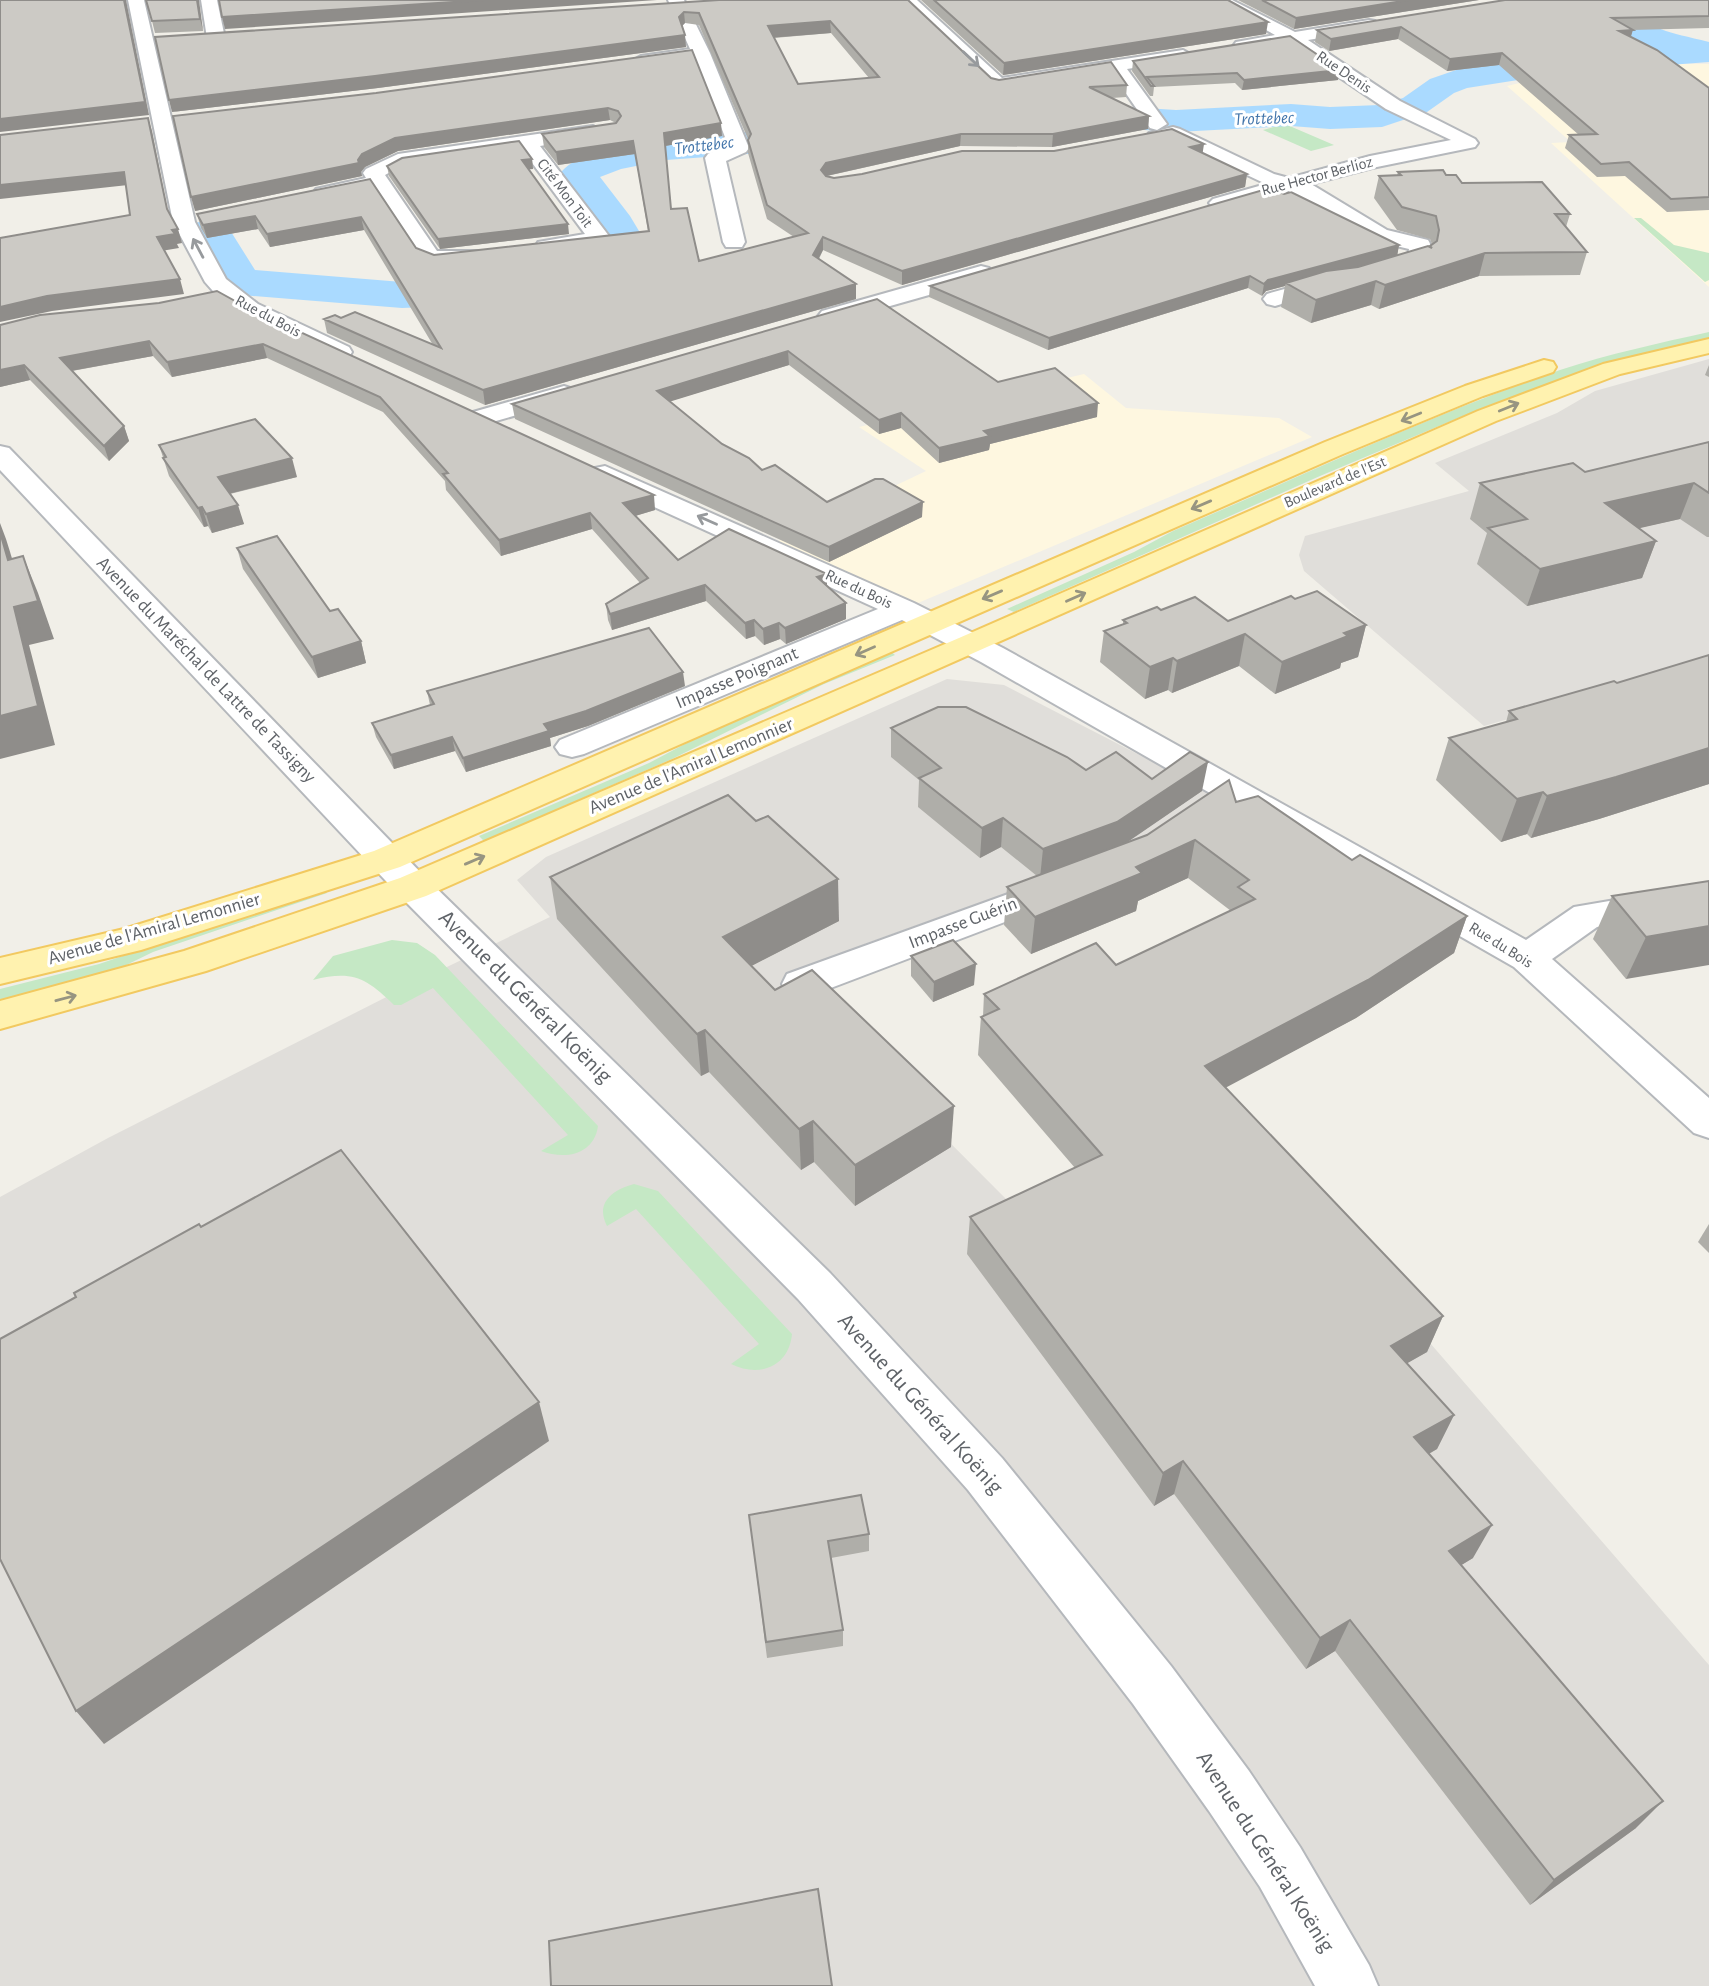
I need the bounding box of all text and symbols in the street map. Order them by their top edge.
street label: Rue Denis [1314,48,1374,96]
one-way arrow [961,50,979,66]
water label: Trottebec [1234,109,1295,129]
water label: Trottebec [673,133,736,159]
street label: Rue Hector Berlioz [1260,153,1375,199]
street label: Cité Mon Toit [534,156,596,230]
one-way arrow [191,238,204,259]
street label: Rue du Bois [233,292,304,340]
one-way arrow [1498,399,1520,412]
one-way arrow [1400,411,1422,424]
street label: Boulevard de l'Est [1282,453,1388,511]
one-way arrow [1191,500,1212,513]
one-way arrow [697,513,718,526]
street label: Avenue du Maréchal de Lattre de Tassigny [93,553,319,787]
street label: Rue du Bois [823,567,895,611]
one-way arrow [982,589,1003,602]
one-way arrow [1065,590,1087,603]
street label: Impasse Poignant [673,644,801,712]
one-way arrow [855,645,876,658]
street label: Avenue de l'Amiral Lemonnier [586,714,796,818]
one-way arrow [464,852,486,865]
street label: Avenue de l'Amiral Lemonnier [46,890,262,968]
street label: Impasse Guérin [906,894,1020,952]
street label: Avenue du Général Koënig [434,906,617,1089]
street label: Rue du Bois [1466,919,1536,971]
one-way arrow [55,991,77,1004]
street label: Avenue du Général Koënig [833,1309,1008,1499]
street label: Avenue du Général Koënig [1191,1747,1339,1957]

